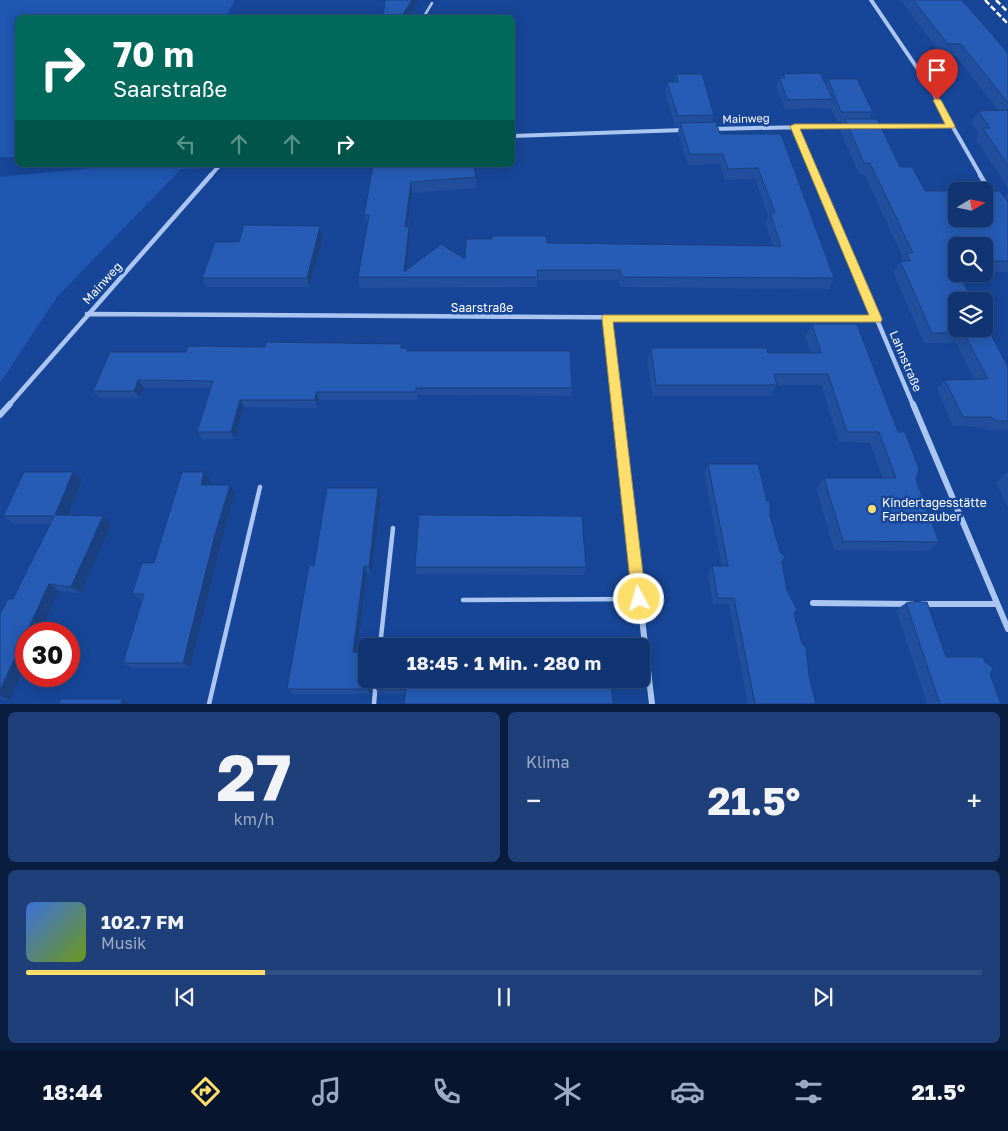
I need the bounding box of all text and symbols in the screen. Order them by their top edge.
text: 70 m [113,33,194,75]
icon: right [30,35,95,100]
pin [916,49,958,100]
icon: arrive [923,56,951,84]
text: Saarstraße [113,75,227,102]
street label: Mainweg [722,111,770,125]
icon: left [172,130,200,158]
icon: ahead [225,130,253,158]
icon: ahead [278,130,306,158]
icon: right [331,130,359,158]
north arrow [948,182,992,228]
map controls [948,182,993,337]
button: search [948,237,993,282]
street label: Mainweg [79,259,125,307]
button: layers [948,292,993,337]
street label: Saarstraße [451,300,513,315]
street label: Lahnstraße [886,328,926,394]
place label: Kindertagesstätte Farbenzauber [882,495,987,524]
marker: Kindertagesstätte Farbenzauber [866,503,878,515]
position arrow [612,572,664,624]
speed limit sign: 30 [15,622,80,687]
text: 18:45 · 1 Min. · 280 m [407,651,601,674]
text: 27 [216,737,292,815]
text: Klima [526,752,570,772]
text: 21.5° [708,778,800,823]
text: − [526,784,541,817]
text: + [967,784,982,817]
text: km/h [234,809,274,829]
text: 102.7 FM [101,910,184,933]
text: Musik [101,933,146,953]
icon: previous [171,983,199,1011]
icon: pause [490,983,518,1011]
icon: next [809,983,837,1011]
icon: directions [188,1074,223,1109]
icon: music [309,1074,344,1109]
icon: phone [429,1074,464,1109]
icon: climate [550,1074,585,1109]
icon: car [670,1074,705,1109]
icon: filters [791,1074,826,1109]
text: 18:44 [43,1078,103,1105]
text: 21.5° [911,1078,965,1105]

